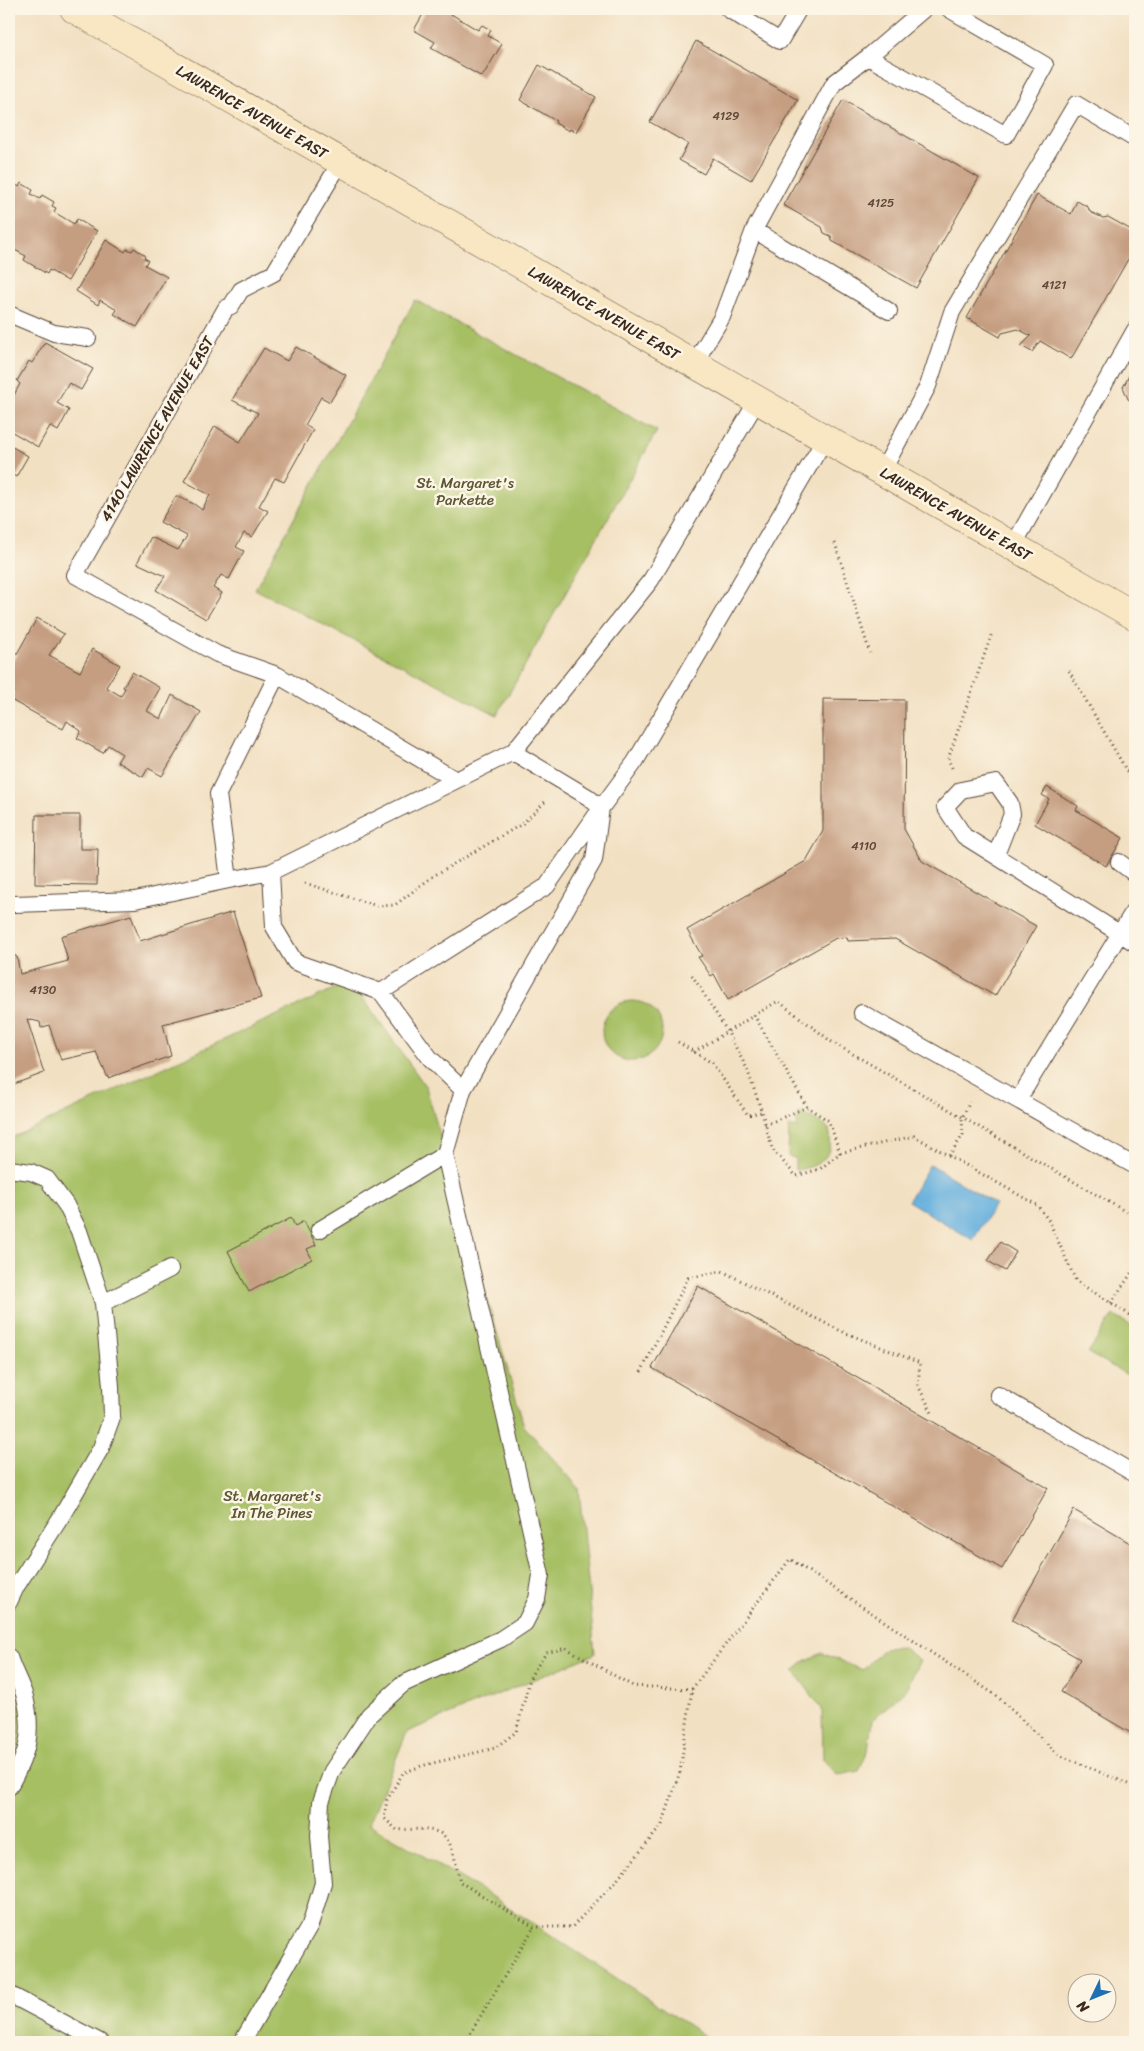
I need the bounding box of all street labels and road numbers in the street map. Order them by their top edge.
street label: LAWRENCE AVENUE EAST [171,58,334,167]
street label: LAWRENCE AVENUE EAST [523,259,686,368]
street label: 4140 LAWRENCE AVENUE EAST [93,330,222,527]
street label: LAWRENCE AVENUE EAST [875,460,1038,569]

